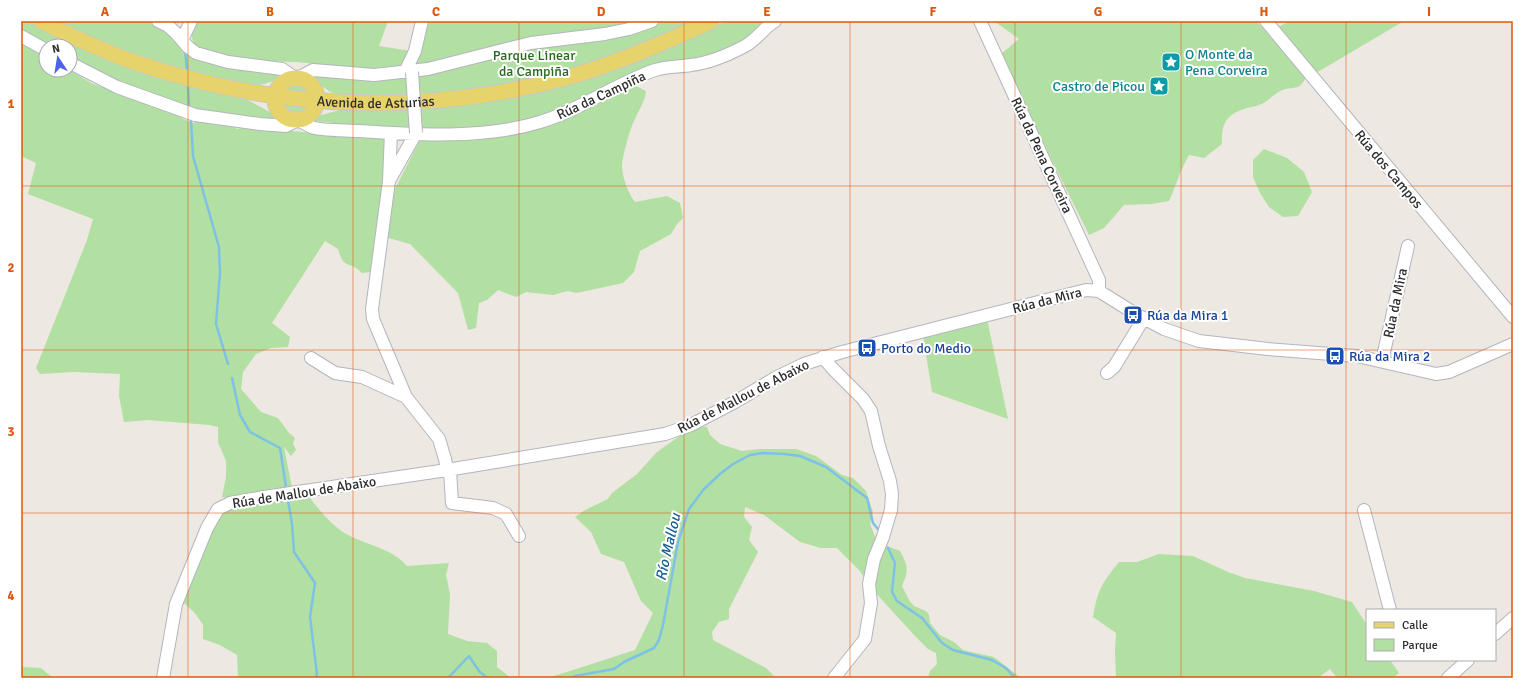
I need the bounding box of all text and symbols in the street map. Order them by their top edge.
text: A [101,4,110,20]
text: B [266,4,274,20]
text: C [432,4,440,20]
text: D [597,4,606,20]
text: E [763,4,771,20]
text: F [930,4,937,20]
text: G [1094,4,1102,20]
text: H [1260,4,1268,20]
text: I [1427,4,1431,20]
north arrow [38,38,78,78]
text: N [51,42,61,56]
place label: O Monte da Pena Corveira [1185,46,1268,79]
park label: Parque Linear da Campiña [493,47,576,80]
place icon: O Monte da Pena Corveira [1160,51,1182,73]
street label: Rúa da Campiña [554,67,648,123]
place icon: Castro de Picou [1148,75,1170,97]
place label: Castro de Picou [1053,78,1145,95]
street label: Avenida de Asturias [316,93,435,112]
street label: Rúa da Pena Corveira [1007,94,1076,216]
text: 1 [7,96,15,112]
street label: Rúa dos Campos [1351,127,1426,212]
text: 2 [7,260,15,276]
street label: Rúa da Mira [1380,267,1411,339]
street label: Rúa da Mira [1011,284,1084,317]
bus stop icon: Rúa da Mira 1 [1122,304,1144,326]
place label: Rúa da Mira 1 [1147,307,1228,324]
bus stop icon: Porto do Medio [856,337,878,359]
place label: Porto do Medio [881,340,971,357]
bus stop icon: Rúa da Mira 2 [1324,345,1346,367]
place label: Rúa da Mira 2 [1349,348,1430,365]
street label: Rúa de Mallou de Abaixo [675,356,812,437]
text: 3 [7,424,15,440]
street label: Rúa de Mallou de Abaixo [231,473,377,512]
water label: Río Mallou [652,511,685,582]
text: 4 [7,588,15,604]
legend [1366,609,1496,661]
text: Calle [1402,618,1428,633]
text: Parque [1402,638,1438,653]

